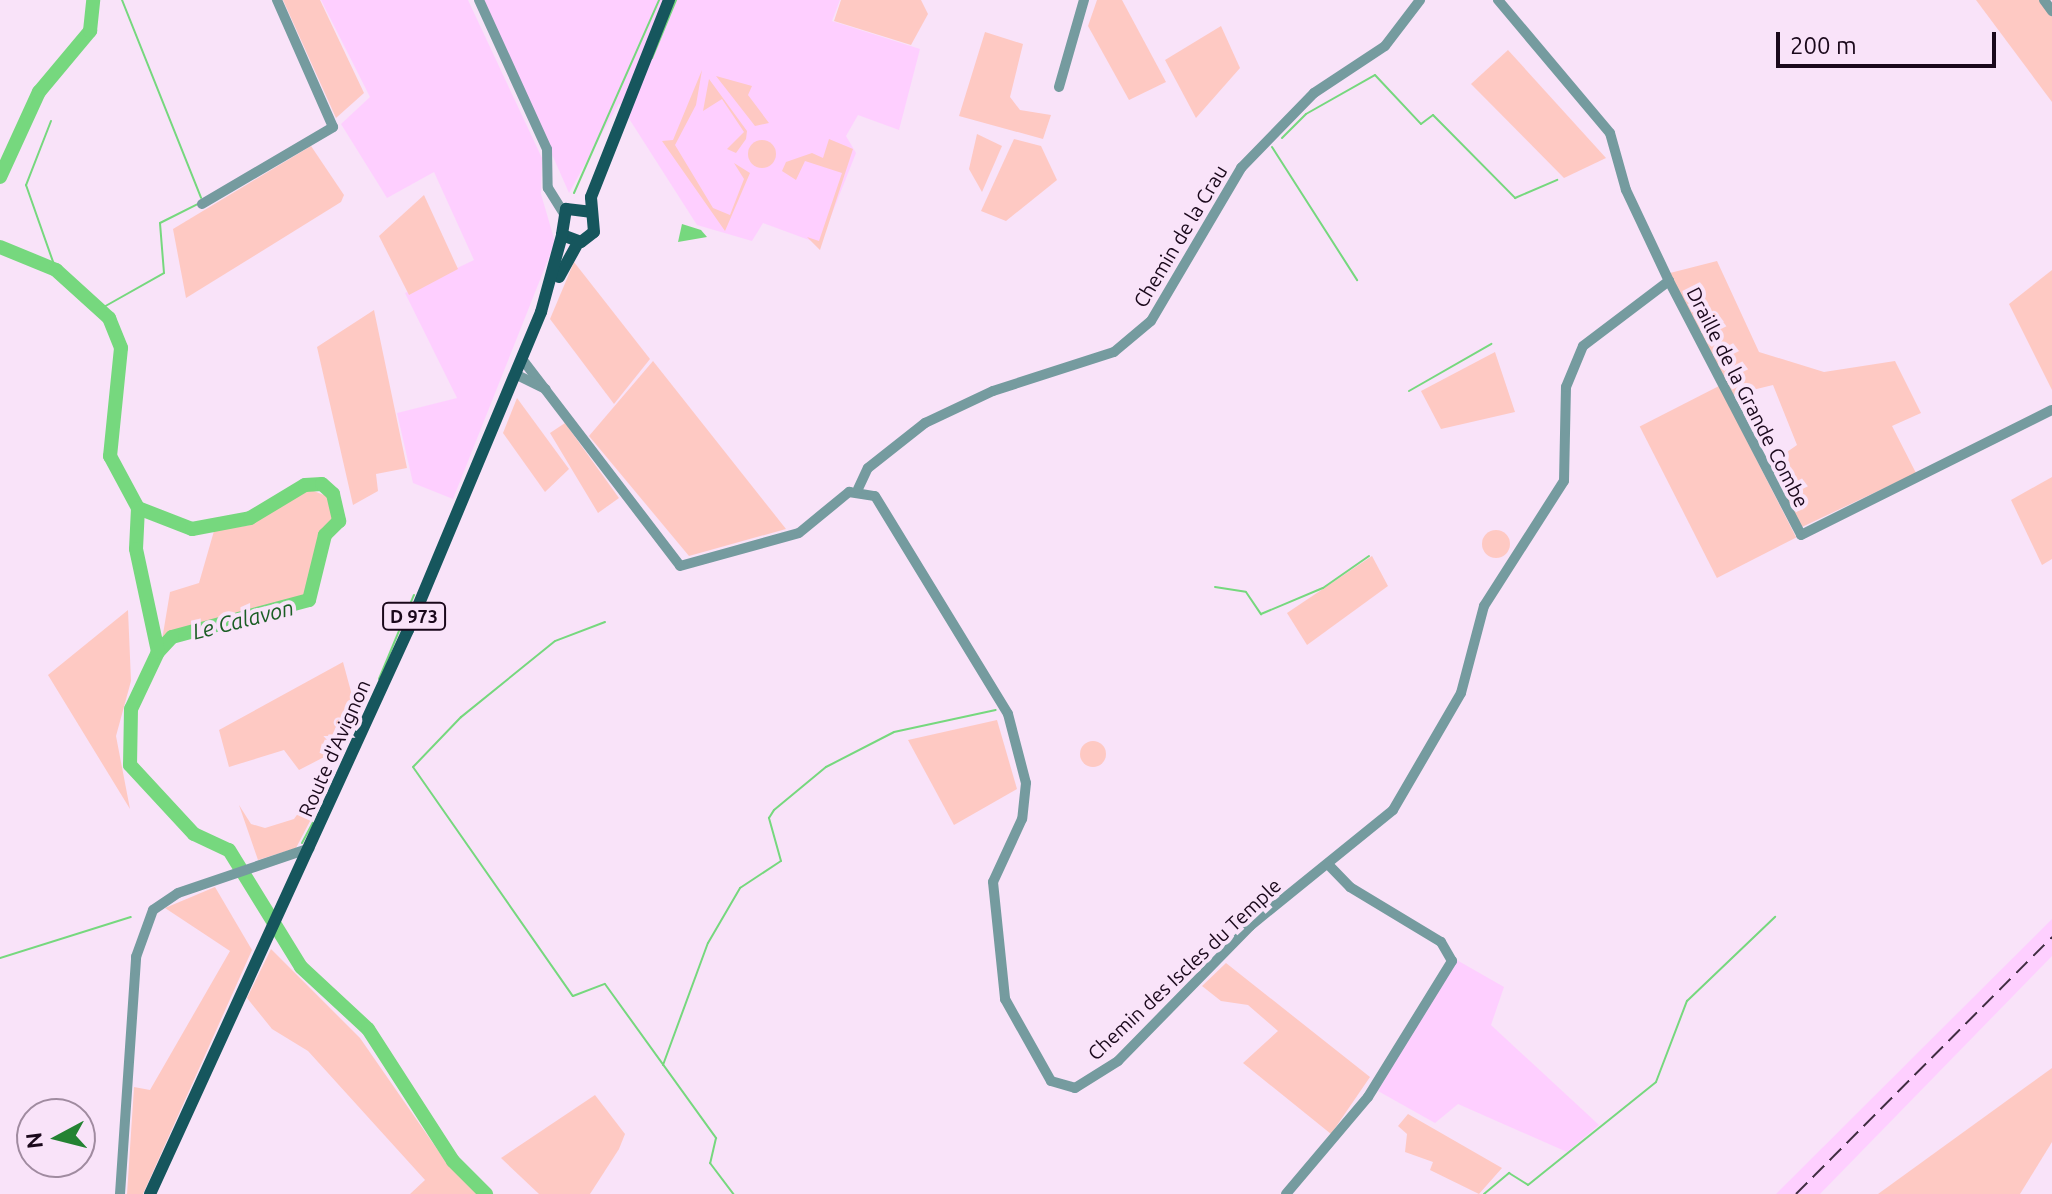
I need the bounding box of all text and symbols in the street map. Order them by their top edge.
scale bar [1780,16,2000,66]
text: 200 m [1790,32,1857,59]
street label: Chemin de la Crau [1128,160,1232,312]
street label: Draille de la Grande Combe [1682,283,1814,511]
water label: Le Calavon [190,594,296,644]
road number: D 973 [382,602,446,630]
street label: Route d'Avignon [293,676,375,820]
street label: Chemin des Iscles du Temple [1082,873,1286,1065]
north arrow [16,1098,96,1178]
text: N [20,1131,47,1150]

